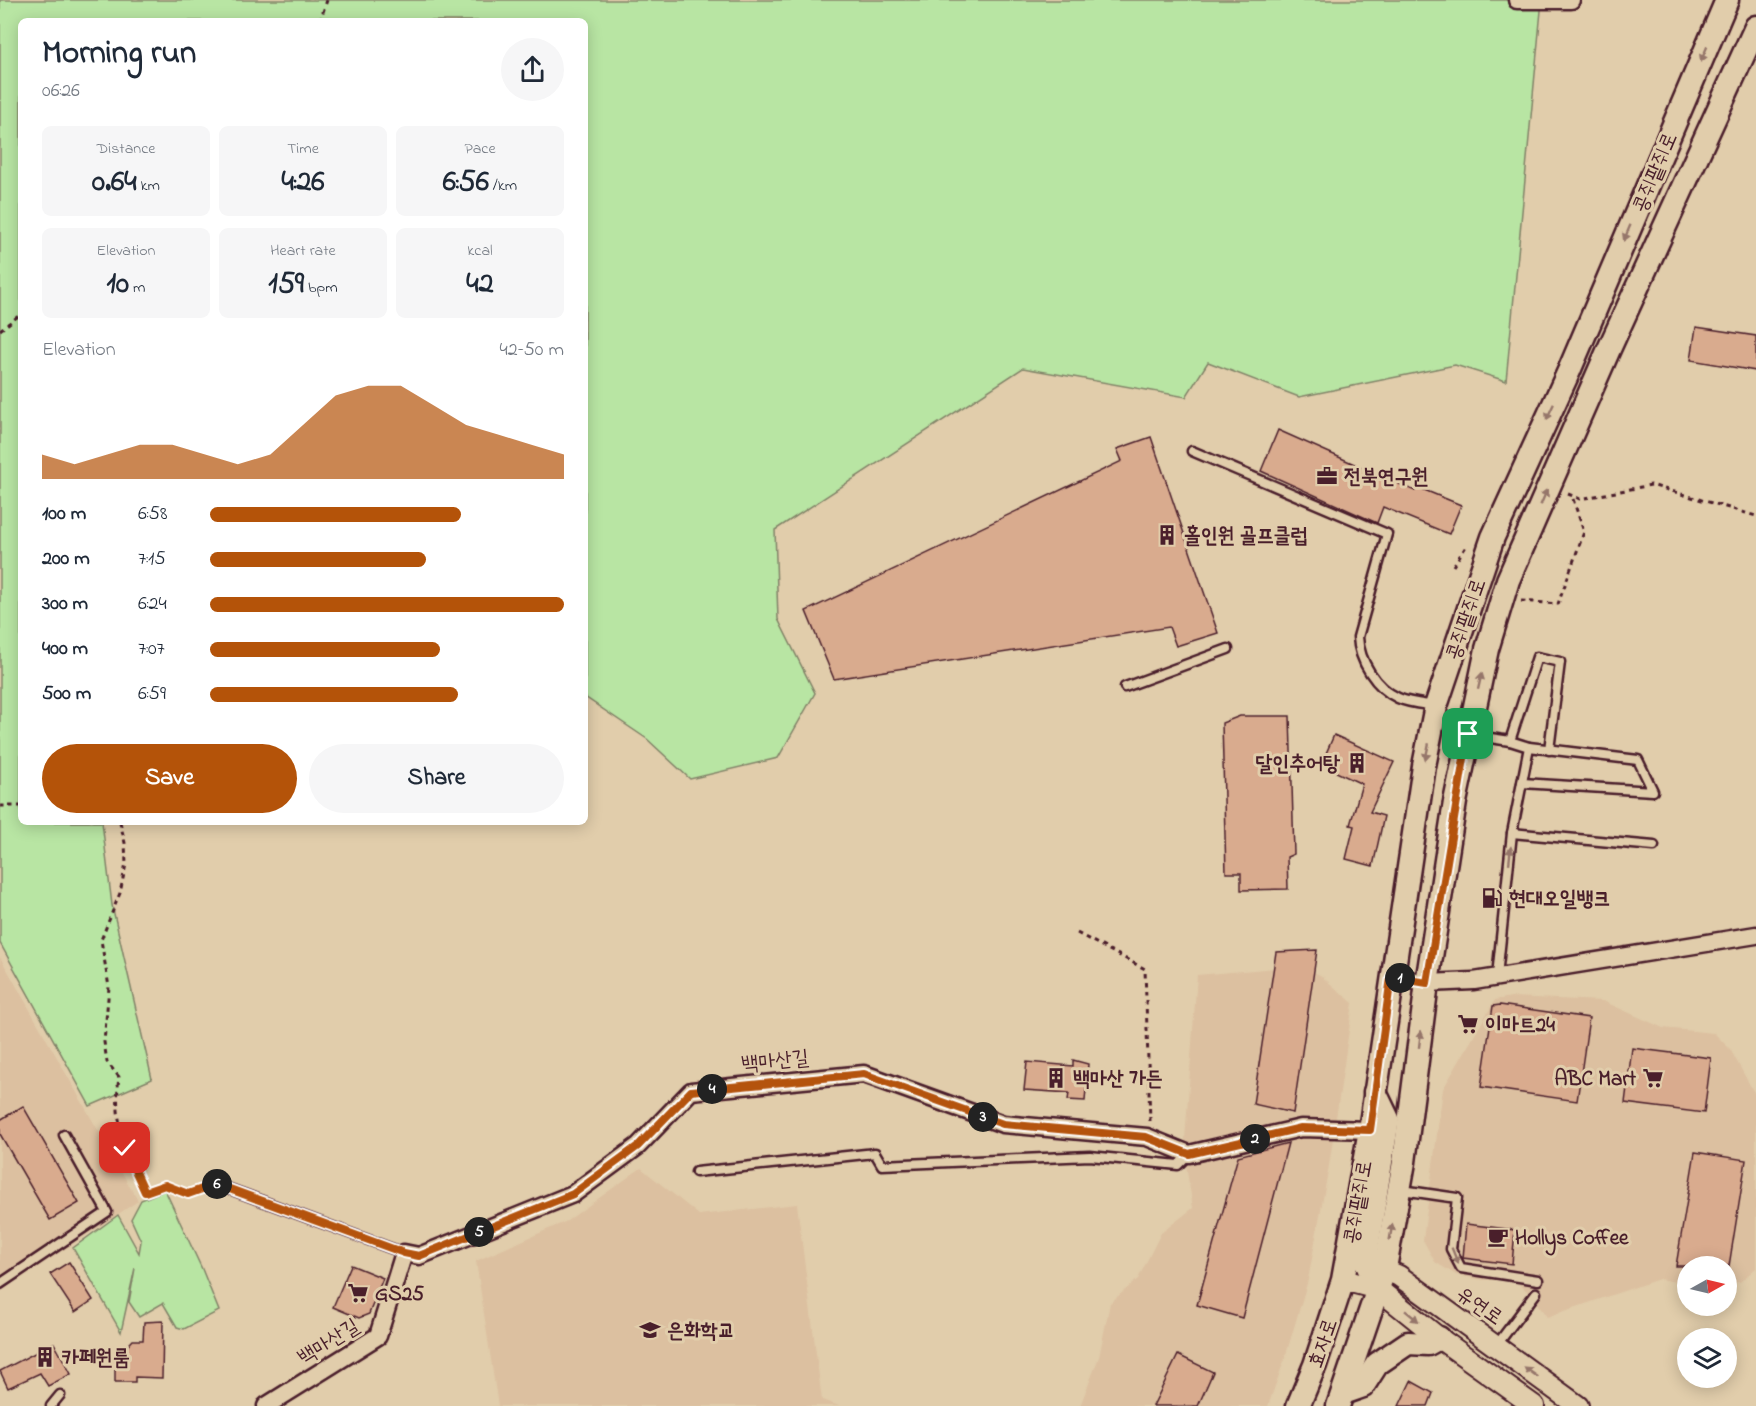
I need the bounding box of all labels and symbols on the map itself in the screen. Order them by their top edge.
one-way arrow [1699,45,1709,63]
street label: 콩쥐팥쥐로 [1626,128,1686,218]
one-way arrow [1622,224,1632,242]
one-way arrow [1545,404,1555,422]
place label: 전북연구원 [1344,463,1429,493]
office icon: 전북연구원 [1315,464,1339,488]
one-way arrow [1539,488,1549,506]
place label: 홀인원 골프클럽 [1184,522,1308,552]
building icon: 홀인원 골프클럽 [1155,523,1179,547]
street label: 콩쥐팥쥐로 [1439,575,1495,664]
one-way arrow [1476,671,1485,690]
pin [1442,708,1493,759]
one-way arrow [1422,743,1431,762]
place label: 달인추어탕 [1256,750,1341,780]
building icon: 달인추어탕 [1345,751,1369,775]
one-way arrow [1505,846,1515,865]
place label: 현대오일뱅크 [1509,885,1610,915]
fuel station icon: 현대오일뱅크 [1480,886,1504,910]
pin: 1 [1385,963,1415,993]
place label: 이마트24 [1485,1011,1555,1041]
supermarket icon: 이마트24 [1456,1012,1480,1036]
one-way arrow [1415,1029,1424,1048]
street label: 백마산길 [740,1044,810,1080]
place label: 백마산 가든 [1073,1065,1163,1095]
place label: ABC Mart [1554,1065,1637,1095]
building icon: 백마산 가든 [1044,1066,1068,1090]
supermarket icon: ABC Mart [1641,1066,1665,1090]
pin: 4 [697,1074,727,1104]
pin: 3 [968,1102,998,1132]
pin [99,1122,150,1173]
pin: 2 [1240,1124,1270,1154]
street label: 콩쥐팥쥐로 [1337,1158,1381,1247]
pin: 6 [202,1169,232,1199]
pin: 5 [464,1217,494,1247]
one-way arrow [1387,1222,1396,1241]
place label: Hollys Coffee [1515,1224,1629,1256]
cafe icon: Hollys Coffee [1486,1225,1510,1249]
one-way arrow [1450,1247,1460,1265]
north arrow [1677,1256,1737,1316]
place label: GS25 [375,1280,424,1310]
street label: 유연로 [1449,1280,1508,1333]
supermarket icon: GS25 [346,1281,370,1305]
one-way arrow [1404,1309,1419,1322]
street label: 백마산길 [292,1312,366,1373]
street label: 효자로 [1301,1315,1346,1373]
place label: 은화학교 [667,1317,735,1347]
school or university icon: 은화학교 [638,1318,662,1342]
place label: 카페원룸 [62,1344,130,1374]
building icon: 카페원룸 [33,1345,57,1369]
one-way arrow [1523,1366,1538,1378]

